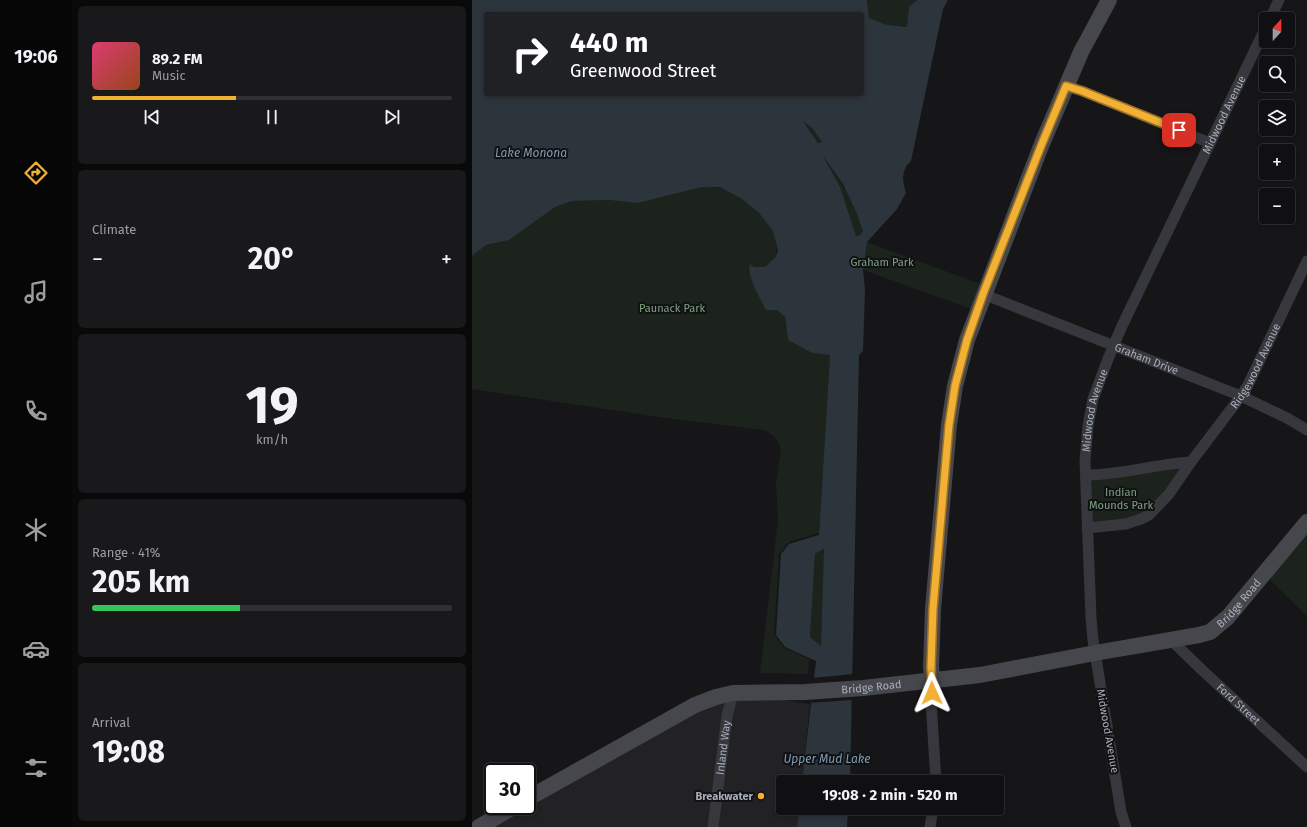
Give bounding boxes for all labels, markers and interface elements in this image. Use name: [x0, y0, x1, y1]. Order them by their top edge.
north arrow: [1259, 12, 1295, 48]
map controls: [1259, 12, 1295, 224]
text: 440 m: [570, 26, 648, 59]
icon: right: [504, 28, 556, 80]
text: 19:06: [14, 46, 58, 68]
text: 89.2 FM: [152, 50, 203, 68]
button: search: [1259, 56, 1295, 92]
text: Greenwood Street: [570, 60, 716, 82]
text: Music: [152, 68, 186, 83]
street label: Midwood Avenue: [1200, 74, 1249, 156]
button: layers: [1259, 100, 1295, 136]
icon: previous: [141, 106, 163, 128]
icon: pause: [261, 106, 283, 128]
icon: next: [381, 106, 403, 128]
pin: [1162, 113, 1196, 147]
icon: arrive: [1168, 119, 1190, 141]
button: +: [1259, 144, 1295, 180]
water label: Lake Monona: [495, 146, 567, 160]
icon: directions: [22, 159, 50, 187]
button: −: [1259, 188, 1295, 224]
text: Climate: [92, 222, 136, 237]
text: 20°: [248, 241, 296, 277]
text: −: [92, 246, 103, 273]
text: +: [441, 246, 452, 273]
park label: Graham Park: [850, 256, 914, 269]
icon: music: [22, 278, 50, 306]
park label: Paunack Park: [639, 302, 705, 315]
street label: Ridgewood Avenue: [1228, 321, 1283, 411]
street label: Graham Drive: [1113, 341, 1180, 378]
street label: Midwood Avenue: [1080, 367, 1111, 452]
text: 19: [245, 374, 299, 437]
icon: phone: [22, 397, 50, 425]
text: km/h: [256, 432, 288, 447]
park label: Indian Mounds Park: [1089, 486, 1153, 512]
icon: climate: [22, 516, 50, 544]
text: Range · 41%: [92, 545, 161, 560]
text: 205 km: [92, 564, 190, 600]
street label: Bridge Road: [1214, 577, 1264, 631]
icon: car: [22, 635, 50, 663]
position arrow: [911, 672, 953, 714]
street label: Bridge Road: [841, 678, 902, 696]
street label: Ford Street: [1214, 681, 1263, 728]
street label: Midwood Avenue: [1094, 688, 1121, 774]
text: Arrival: [92, 715, 130, 730]
street label: Inland Way: [714, 719, 733, 776]
text: 19:08: [92, 734, 165, 770]
water label: Upper Mud Lake: [783, 752, 871, 766]
icon: filters: [22, 754, 50, 782]
speed limit sign: 30: [484, 763, 536, 815]
text: 19:08 · 2 min · 520 m: [822, 786, 958, 804]
place label: Breakwater: [695, 790, 754, 803]
marker: Breakwater: [756, 791, 766, 801]

